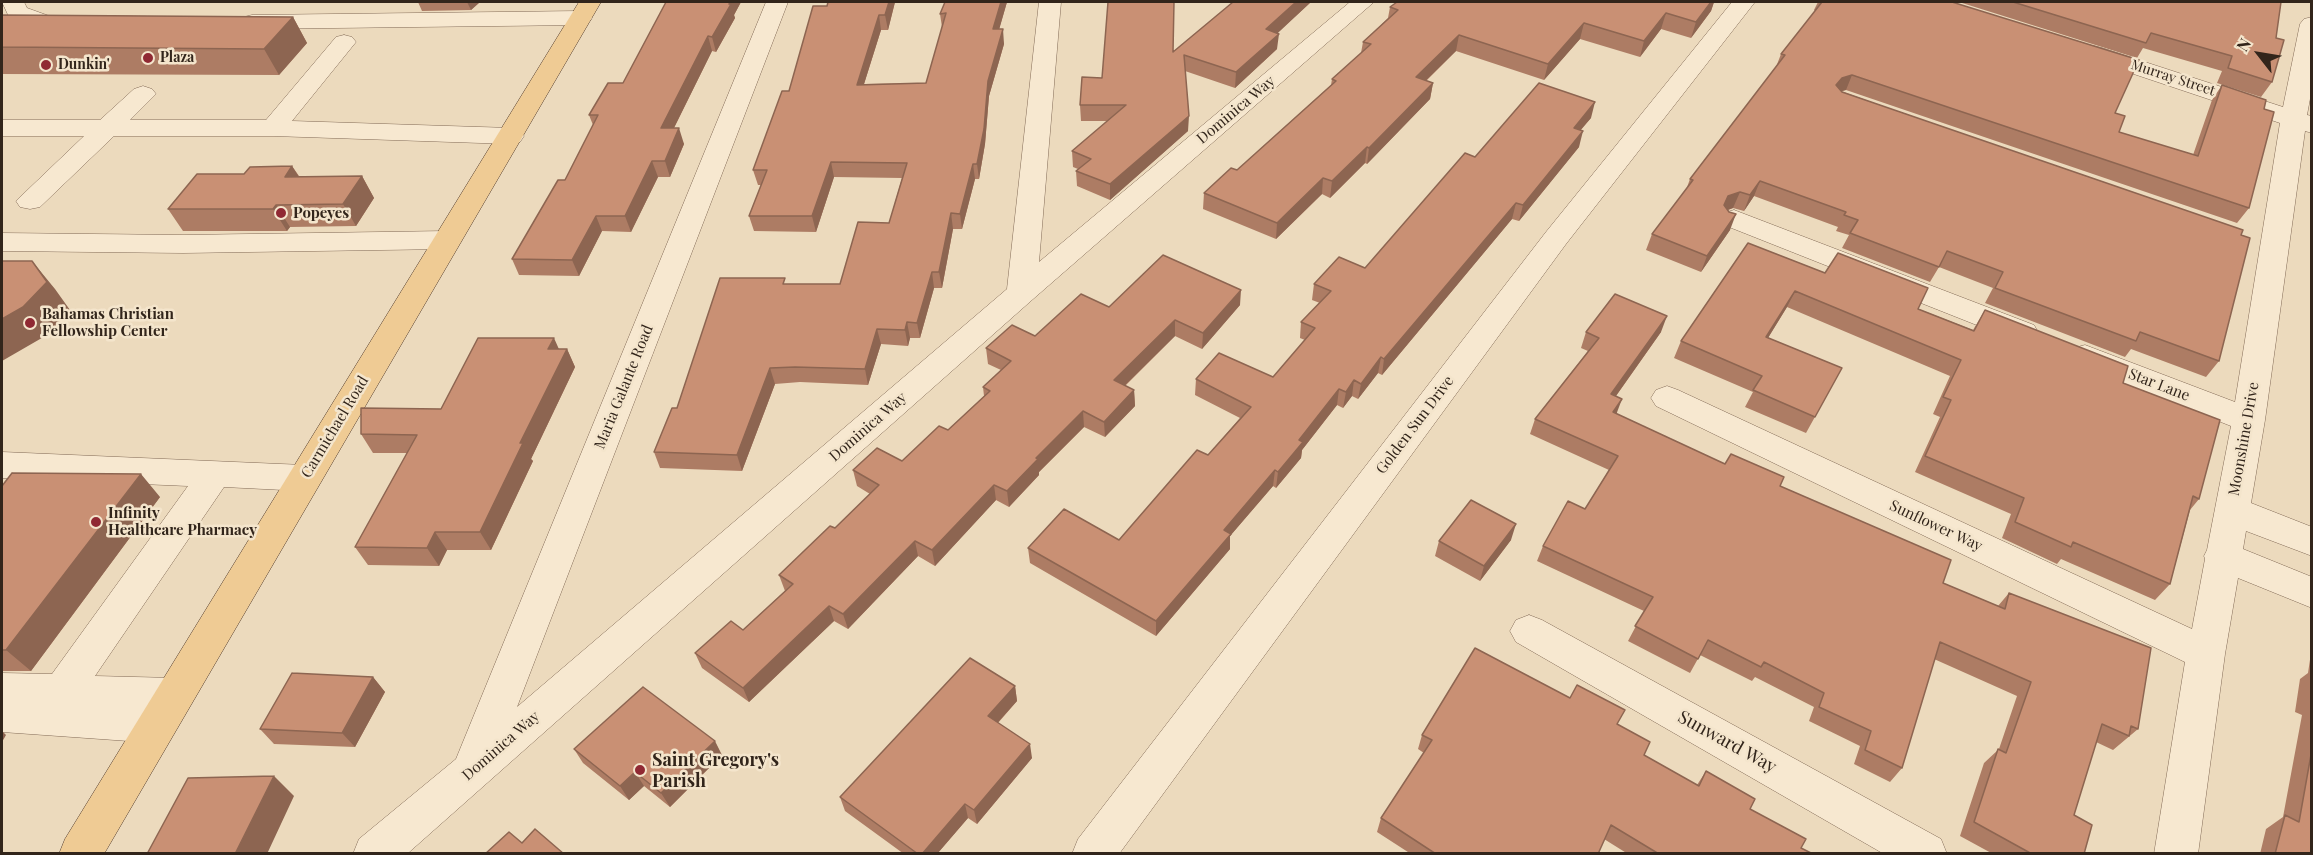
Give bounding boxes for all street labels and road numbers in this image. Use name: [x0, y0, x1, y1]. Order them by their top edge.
street label: Murray Street: [2129, 56, 2217, 100]
street label: Dominica Way: [1193, 72, 1279, 148]
street label: Maria Galante Road: [591, 322, 657, 452]
street label: Star Lane: [2126, 365, 2192, 405]
street label: Golden Sun Drive: [1372, 372, 1458, 478]
street label: Carmichael Road: [298, 373, 372, 481]
street label: Moonshine Drive: [2225, 381, 2263, 497]
street label: Dominica Way: [826, 389, 910, 465]
street label: Sunflower Way: [1887, 497, 1985, 555]
street label: Sunward Way: [1674, 706, 1780, 778]
street label: Dominica Way: [459, 708, 543, 784]

